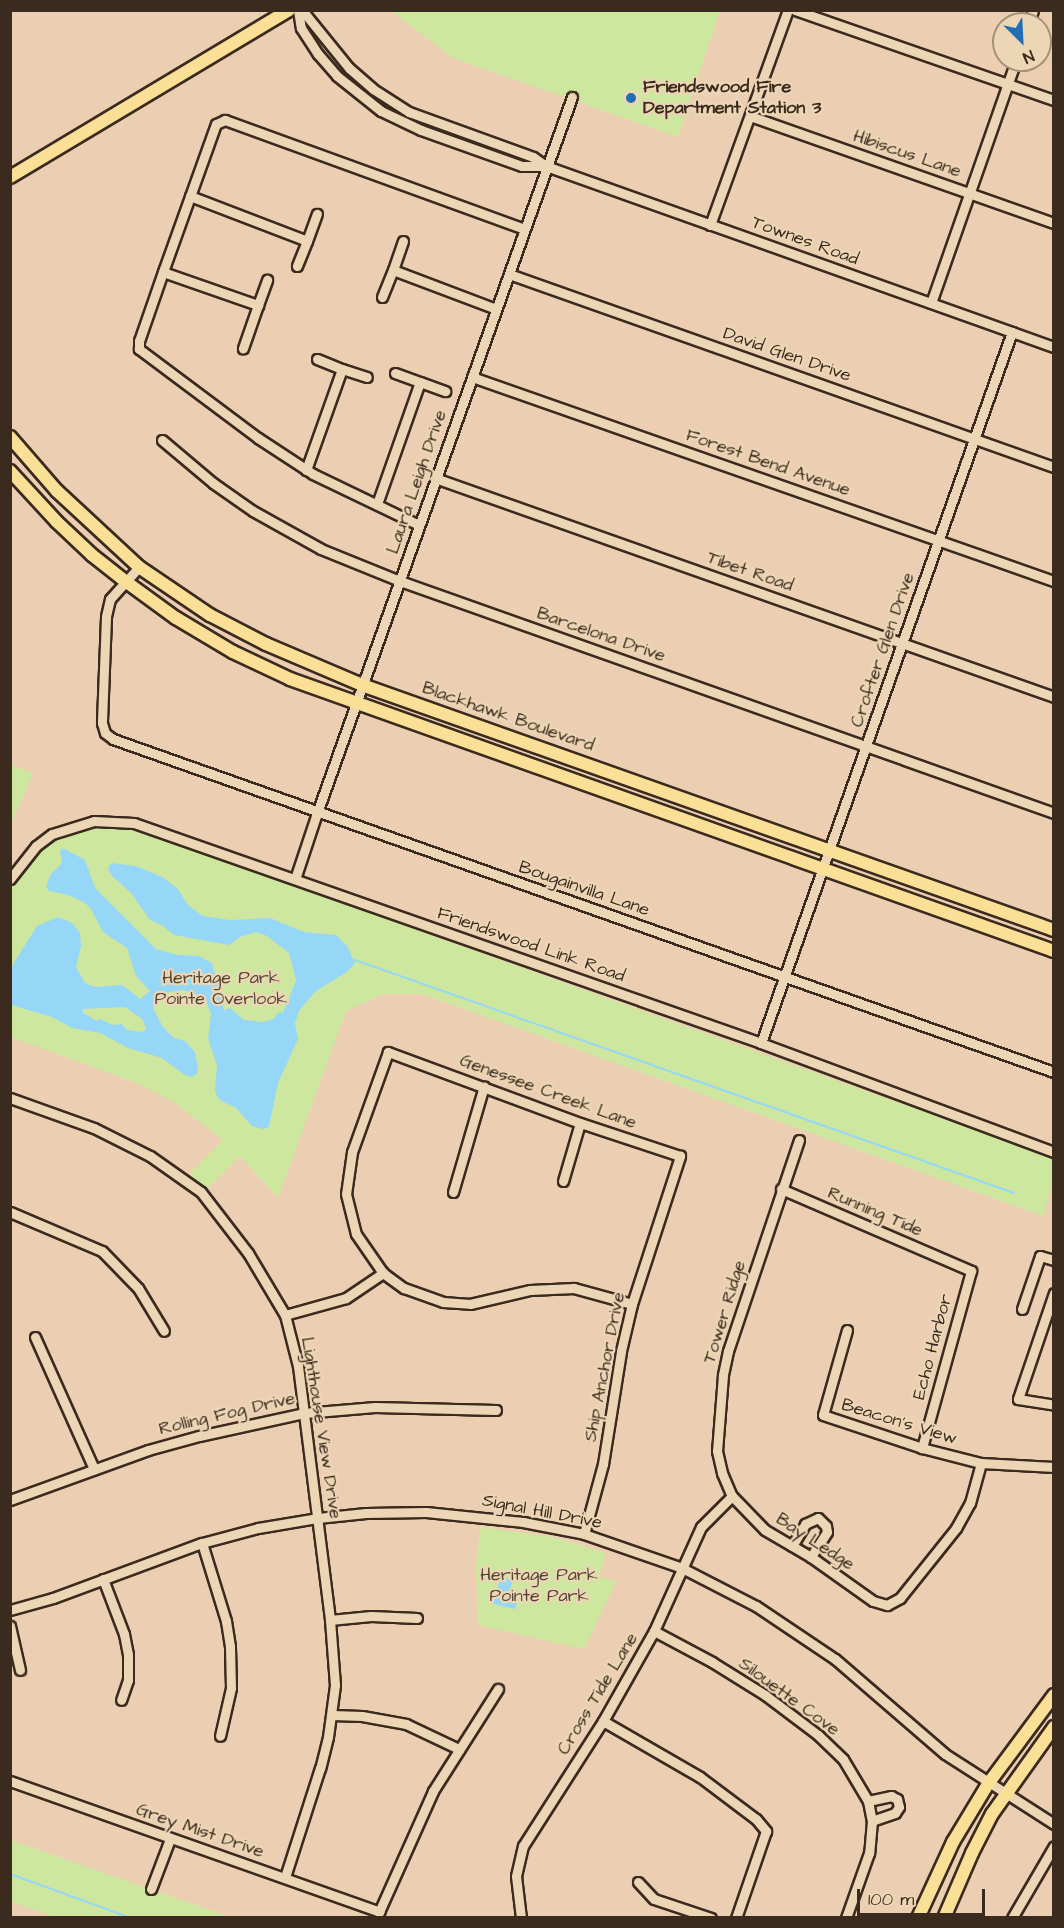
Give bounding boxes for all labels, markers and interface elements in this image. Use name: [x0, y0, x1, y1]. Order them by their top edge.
north arrow: [992, 12, 1052, 72]
text: N: [1019, 45, 1038, 69]
place label: Friendswood Fire Department Station 3: [643, 77, 822, 119]
marker: Friendswood Fire Department Station 3: [624, 91, 638, 105]
street label: Hibiscus Lane: [850, 125, 964, 183]
street label: Townes Road: [749, 212, 861, 270]
street label: David Glen Drive: [720, 323, 854, 387]
street label: Laura Leigh Drive: [382, 407, 452, 557]
street label: Forest Bend Avenue: [683, 425, 853, 501]
street label: Tibet Road: [704, 547, 796, 597]
street label: Crofter Glen Drive: [846, 570, 920, 730]
street label: Barcelona Drive: [534, 603, 668, 667]
street label: Blackhawk Boulevard: [419, 677, 597, 757]
street label: Bougainvilla Lane: [516, 857, 652, 921]
street label: Friendswood Link Road: [434, 903, 628, 987]
park label: Heritage Park Pointe Overlook: [155, 968, 287, 1010]
street label: Genessee Creek Lane: [457, 1050, 639, 1134]
street label: Running Tide: [824, 1182, 926, 1242]
street label: Tower Ridge: [699, 1258, 751, 1366]
street label: Ship Anchor Drive: [580, 1290, 630, 1444]
street label: Echo Harbor: [909, 1292, 957, 1402]
street label: Lighthouse View Drive: [296, 1336, 346, 1520]
street label: Rolling Fog Drive: [157, 1388, 297, 1440]
street label: Beacon's View: [839, 1394, 959, 1450]
street label: Signal Hill Drive: [480, 1490, 604, 1534]
street label: Bay Ledge: [772, 1509, 858, 1575]
park label: Heritage Park Pointe Park: [480, 1565, 598, 1608]
street label: Cross Tide Lane: [553, 1629, 643, 1759]
street label: Silouette Cove: [734, 1653, 844, 1741]
street label: Grey Mist Drive: [133, 1799, 267, 1863]
scale bar: [860, 1877, 988, 1915]
text: 100 m: [868, 1887, 914, 1912]

